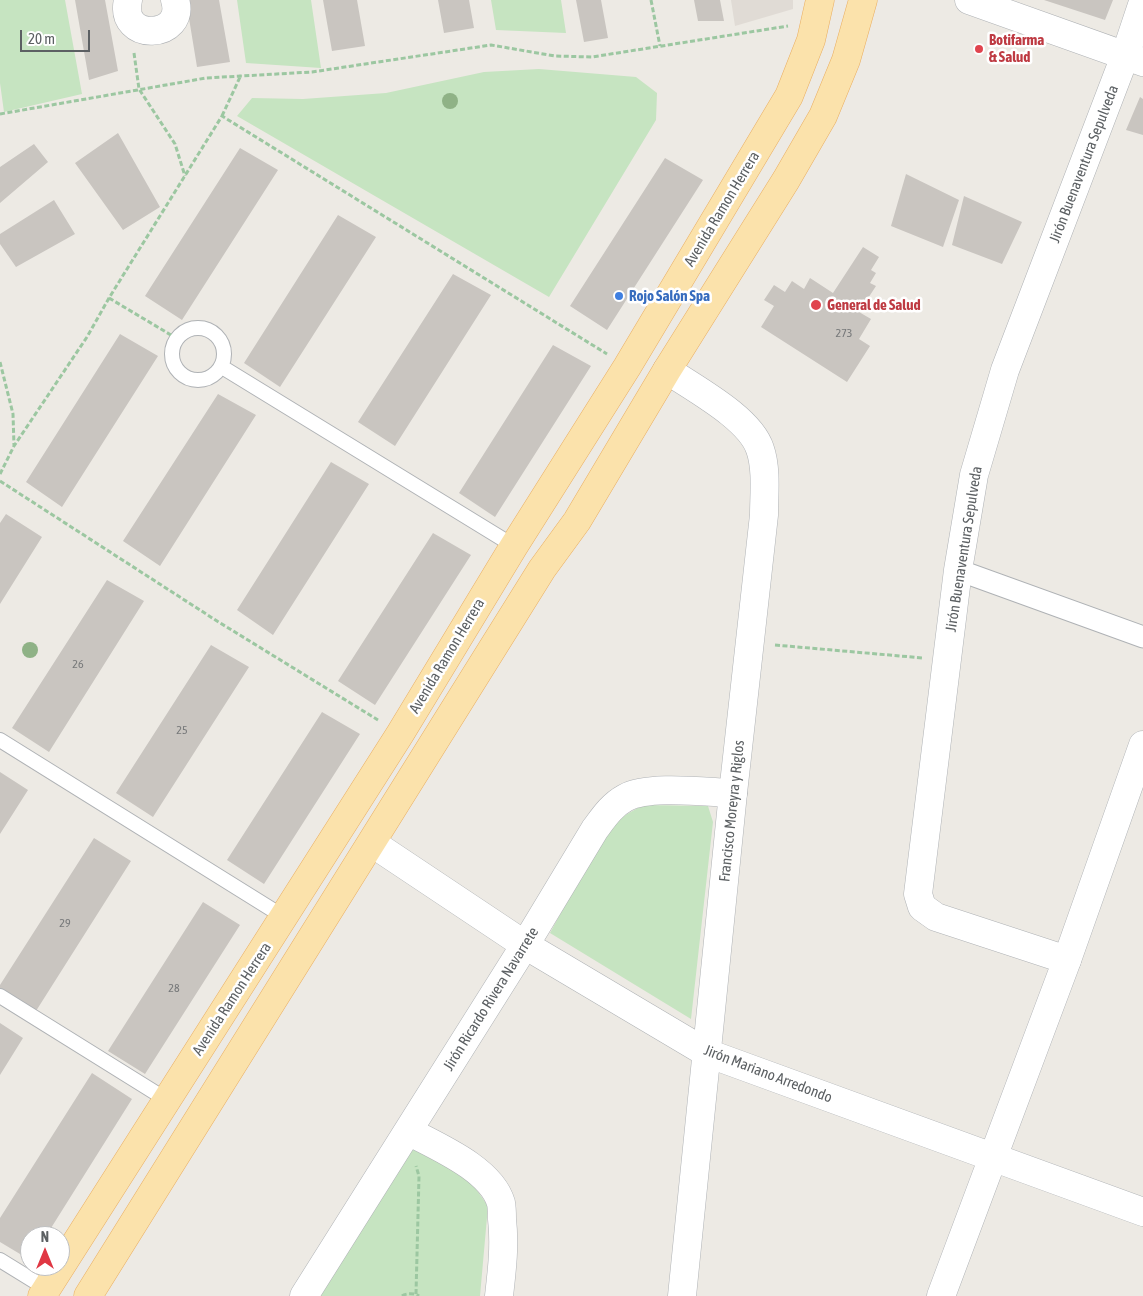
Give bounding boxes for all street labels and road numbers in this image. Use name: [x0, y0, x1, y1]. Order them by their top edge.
street label: Jirón Buenaventura Sepulveda: [1046, 83, 1122, 245]
street label: Avenida Ramon Herrera: [681, 148, 763, 270]
street label: Jirón Buenaventura Sepulveda: [942, 465, 986, 633]
street label: Avenida Ramon Herrera: [406, 595, 488, 717]
street label: Francisco Moreyra y Riglos: [716, 739, 748, 883]
street label: Jirón Ricardo Rivera Navarrete: [439, 924, 543, 1074]
street label: Avenida Ramon Herrera: [189, 939, 275, 1059]
street label: Jirón Mariano Arredondo: [701, 1041, 835, 1107]

